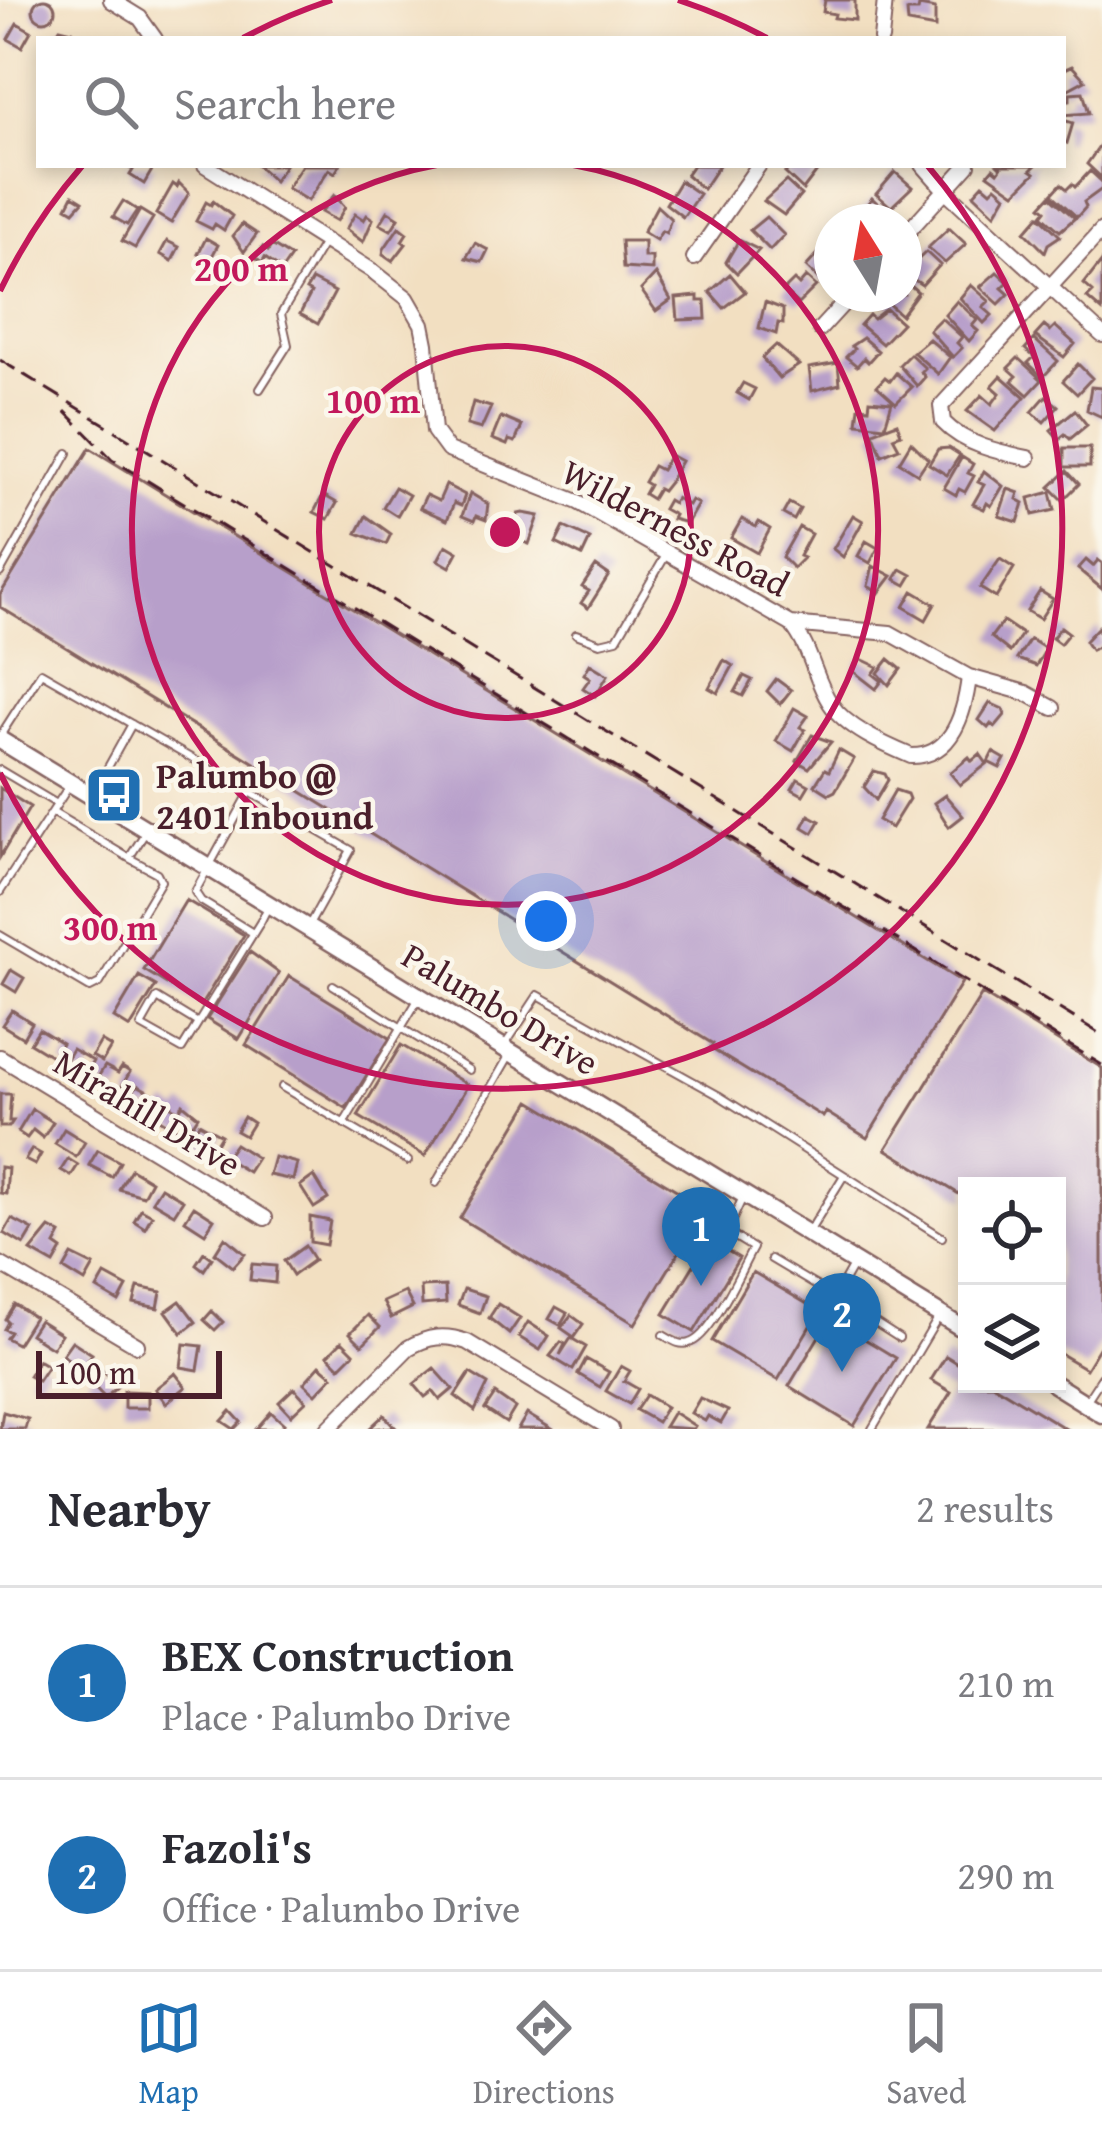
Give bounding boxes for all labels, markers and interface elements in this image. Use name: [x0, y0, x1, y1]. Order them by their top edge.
search box: [36, 36, 1066, 168]
icon: search: [78, 69, 144, 135]
text: Search here: [174, 70, 396, 135]
north arrow: [814, 204, 922, 312]
text: 200 m: [194, 241, 289, 294]
text: 100 m: [326, 373, 421, 426]
street label: Wilderness Road: [553, 445, 799, 609]
centre of rings: [484, 511, 526, 553]
place label: Palumbo @ 2401 Inbound: [156, 748, 374, 842]
bus stop icon: Palumbo @ 2401 Inbound: [83, 764, 145, 826]
your location: [516, 891, 576, 951]
text: 300 m: [63, 900, 158, 953]
street label: Palumbo Drive: [393, 928, 609, 1088]
street label: Mirahill Drive: [44, 1035, 252, 1189]
map controls: [958, 1177, 1066, 1393]
button: locate: [958, 1177, 1066, 1285]
pin: 1: [662, 1187, 740, 1286]
pin: 2: [803, 1273, 881, 1372]
button: layers: [958, 1285, 1066, 1393]
scale bar: [36, 1345, 222, 1398]
text: 100 m: [54, 1348, 136, 1396]
text: Nearby: [48, 1470, 211, 1545]
text: 2 results: [916, 1479, 1054, 1536]
text: BEX Construction: [162, 1622, 514, 1687]
text: 1: [77, 1654, 97, 1711]
text: 210 m: [957, 1654, 1054, 1711]
text: Place · Palumbo Drive: [162, 1687, 511, 1744]
text: Fazoli's: [162, 1814, 312, 1879]
text: 2: [77, 1846, 97, 1903]
text: 290 m: [957, 1846, 1054, 1903]
text: Office · Palumbo Drive: [162, 1879, 520, 1936]
tab: Map: [136, 1995, 202, 2115]
tab: Directions: [473, 1995, 615, 2115]
tab: Saved: [886, 1995, 966, 2115]

